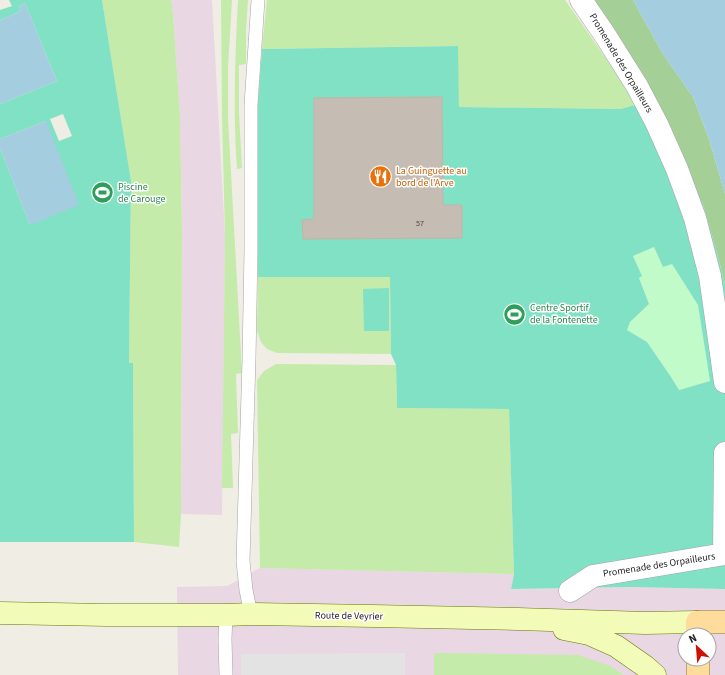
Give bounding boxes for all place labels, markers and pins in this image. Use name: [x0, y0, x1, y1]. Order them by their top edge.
restaurant icon: La Guinguette au bord de l'Arve: [368, 164, 394, 190]
place label: La Guinguette au bord de l'Arve: [396, 164, 467, 190]
sports icon: Piscine de Carouge: [89, 180, 115, 206]
place label: Piscine de Carouge: [118, 180, 165, 206]
sports icon: Centre Sportif de la Fontenette: [502, 301, 528, 327]
place label: Centre Sportif de la Fontenette: [530, 301, 598, 327]

